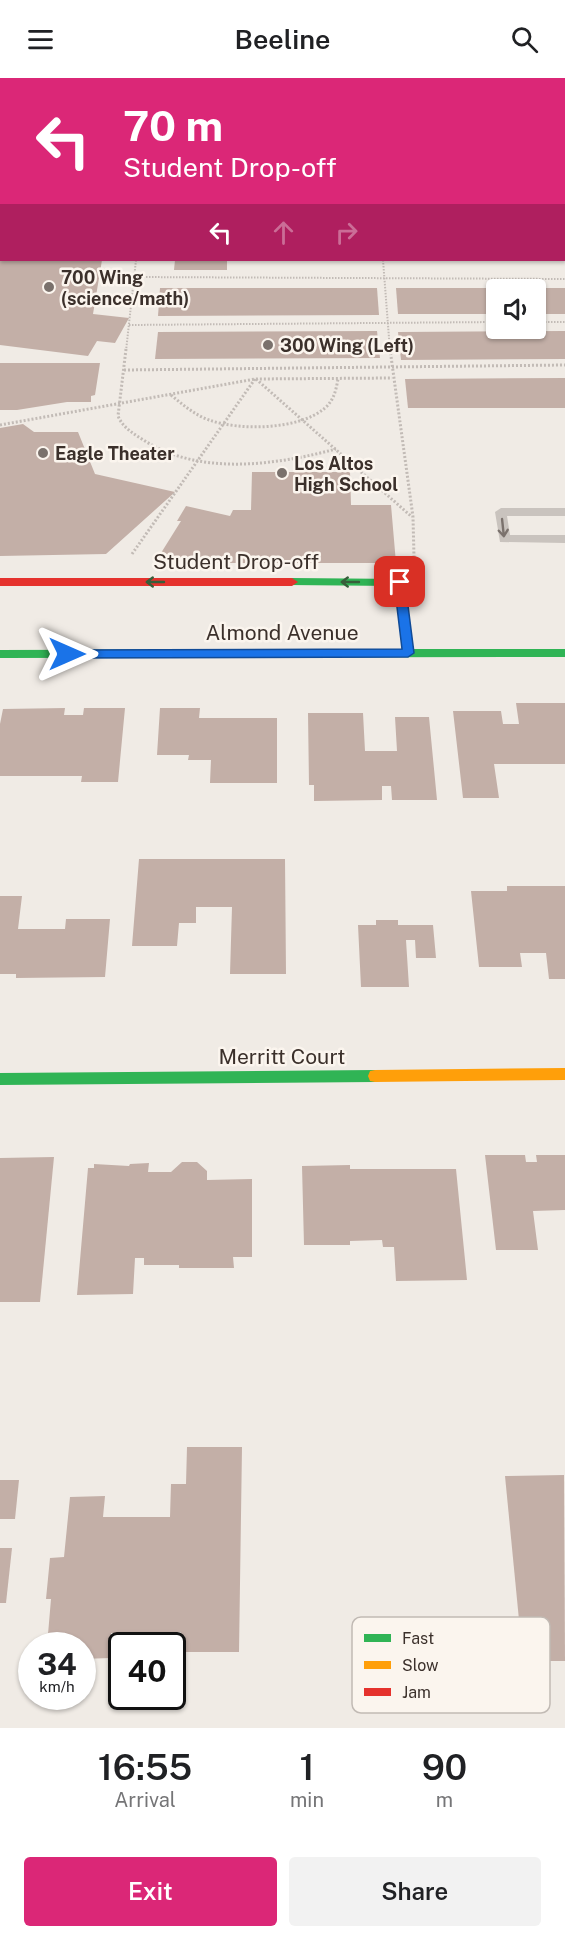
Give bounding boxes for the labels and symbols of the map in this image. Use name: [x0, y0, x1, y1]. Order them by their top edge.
place label: 700 Wing (science/math): [61, 267, 189, 309]
marker: 700 Wing (science/math): [42, 280, 56, 294]
place label: 300 Wing (Left): [280, 335, 414, 356]
marker: 300 Wing (Left): [261, 338, 275, 352]
place label: Eagle Theater: [55, 443, 175, 464]
marker: Eagle Theater: [36, 446, 50, 460]
place label: Los Altos High School: [294, 453, 398, 495]
marker: Los Altos High School: [275, 466, 289, 480]
one-way arrow: [498, 518, 509, 538]
street label: Student Drop-off: [153, 549, 319, 574]
pin: [374, 556, 425, 607]
one-way arrow: [146, 576, 166, 588]
one-way arrow: [341, 576, 361, 588]
street label: Almond Avenue: [205, 620, 359, 645]
position arrow: [35, 622, 99, 686]
street label: Merritt Court: [218, 1044, 346, 1069]
legend: [352, 1617, 550, 1713]
text: Fast: [402, 1629, 434, 1648]
speed limit sign: 40: [108, 1632, 186, 1710]
text: Slow: [402, 1656, 439, 1675]
text: Jam: [402, 1683, 431, 1702]

